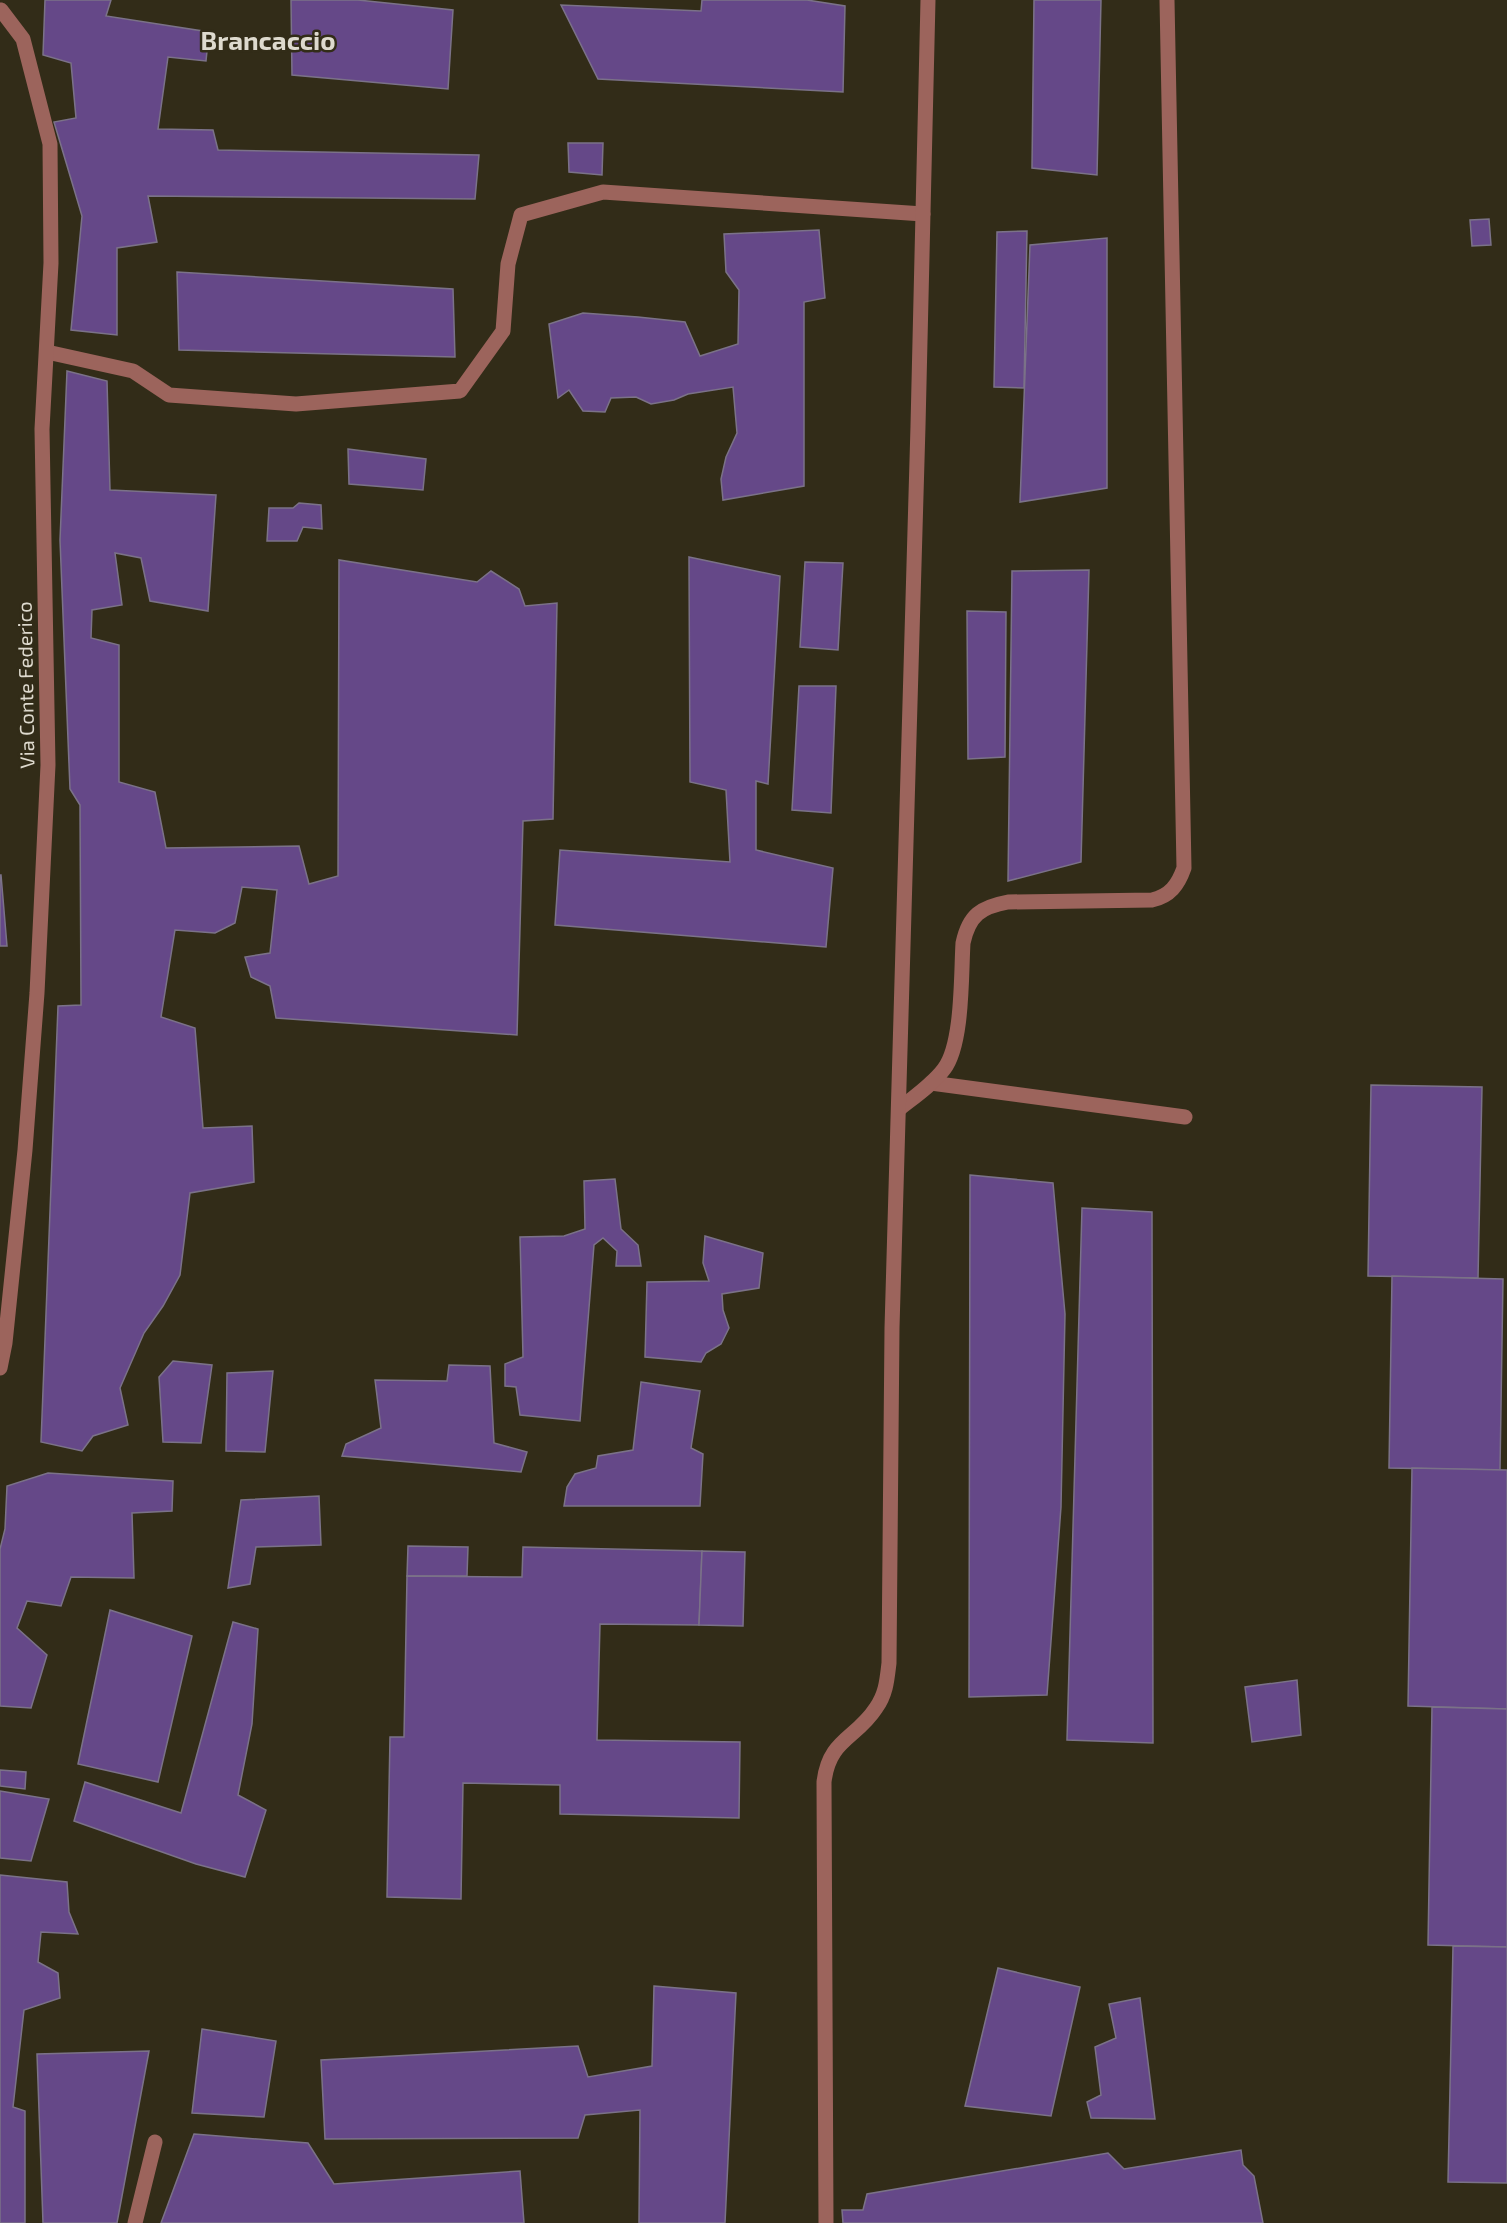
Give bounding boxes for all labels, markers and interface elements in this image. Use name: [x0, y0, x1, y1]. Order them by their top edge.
district label: Brancaccio: [201, 24, 335, 55]
street label: Via Conte Federico: [12, 601, 38, 769]

